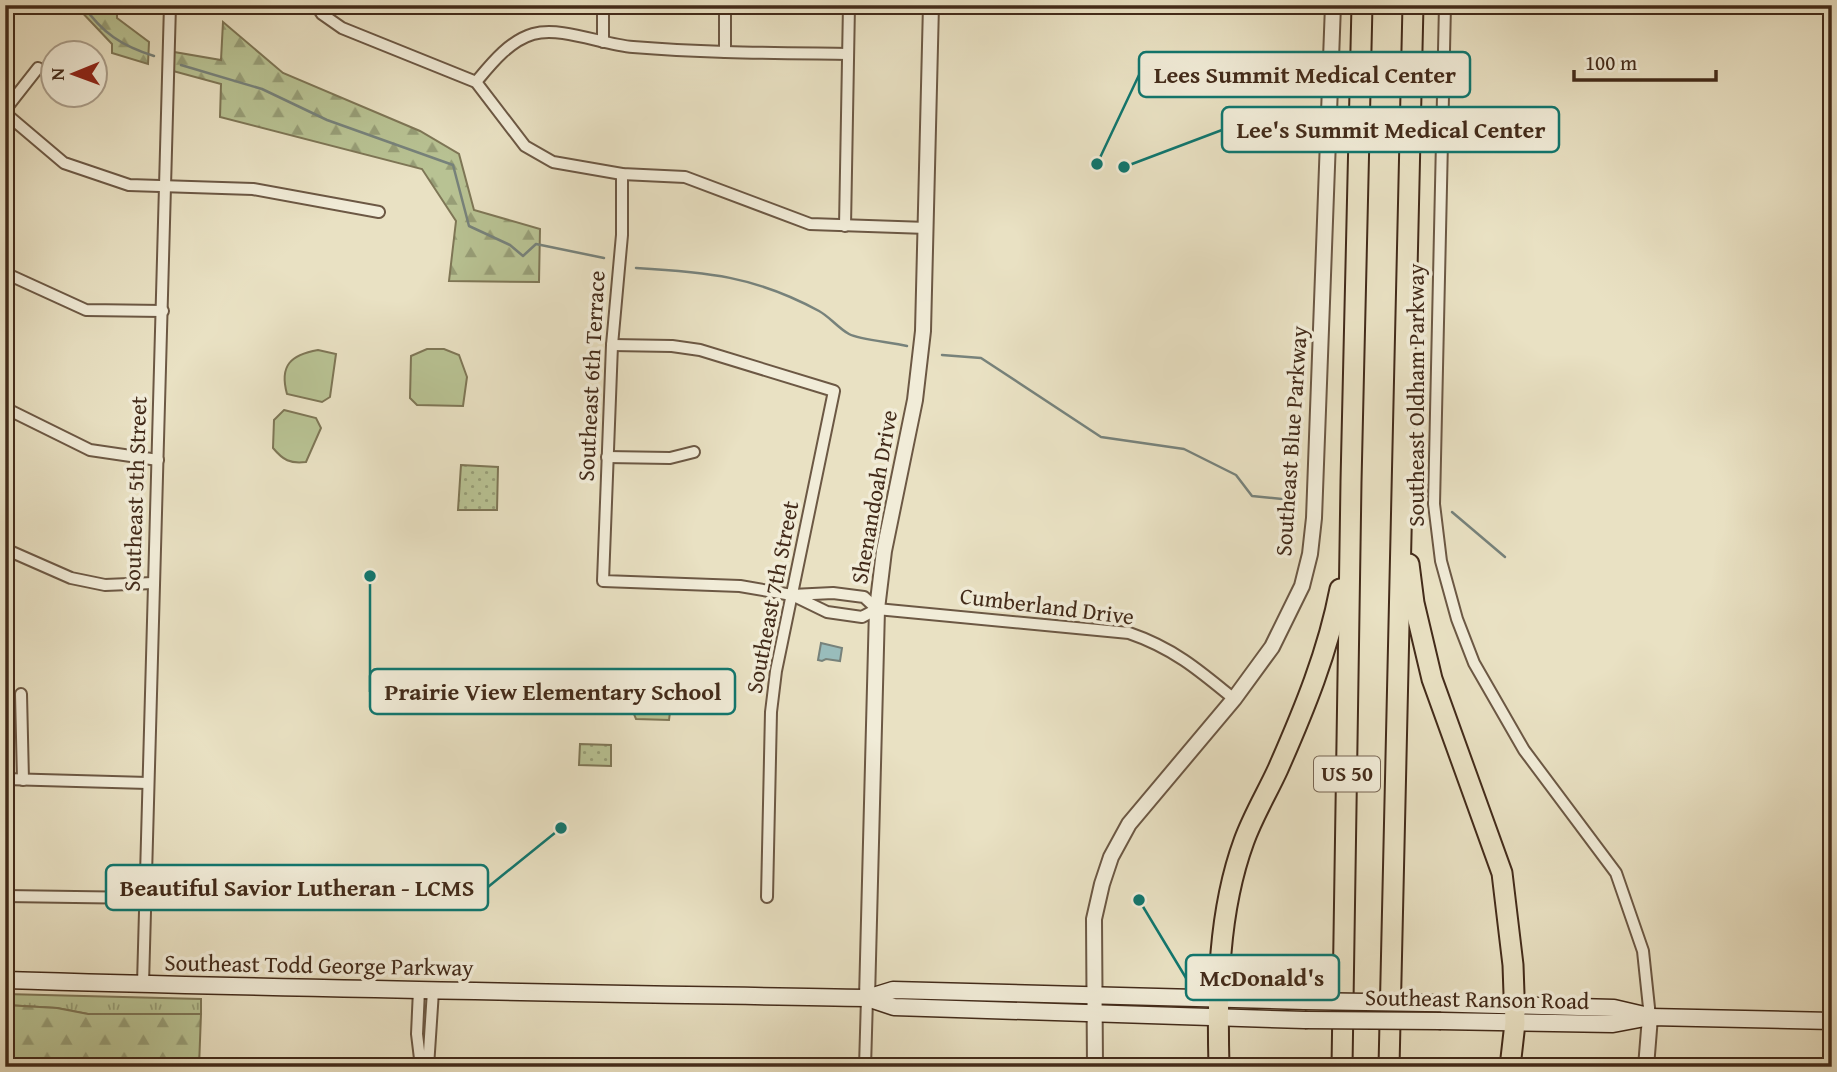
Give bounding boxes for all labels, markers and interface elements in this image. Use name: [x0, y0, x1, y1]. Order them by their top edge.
north arrow: [38, 38, 108, 108]
scale bar: [1574, 38, 1716, 82]
text: 100 m: [1585, 47, 1637, 78]
callout: Lees Summit Medical Center: [1139, 52, 1470, 97]
text: Lees Summit Medical Center: [1154, 57, 1456, 92]
text: N: [43, 67, 71, 81]
callout: Lee's Summit Medical Center: [1222, 107, 1559, 152]
text: Lee's Summit Medical Center: [1237, 112, 1545, 147]
street label: Southeast Oldham Parkway: [1399, 263, 1432, 527]
street label: Southeast 6th Terrace: [569, 270, 612, 482]
street label: Southeast Blue Parkway: [1266, 324, 1315, 557]
street label: Southeast 5th Street: [115, 396, 154, 592]
street label: Shenandoah Drive: [842, 407, 905, 586]
street label: Southeast 7th Street: [737, 498, 806, 696]
street label: Cumberland Drive: [958, 578, 1136, 633]
callout: Prairie View Elementary School: [370, 669, 735, 714]
text: Prairie View Elementary School: [384, 674, 722, 709]
road number: US 50: [1314, 756, 1380, 792]
callout: Beautiful Savior Lutheran - LCMS: [106, 865, 488, 910]
text: Beautiful Savior Lutheran - LCMS: [120, 870, 474, 905]
street label: Southeast Todd George Parkway: [164, 945, 474, 984]
callout: McDonald's: [1186, 955, 1339, 1000]
text: McDonald's: [1200, 960, 1324, 995]
street label: Southeast Ranson Road: [1365, 980, 1590, 1017]

